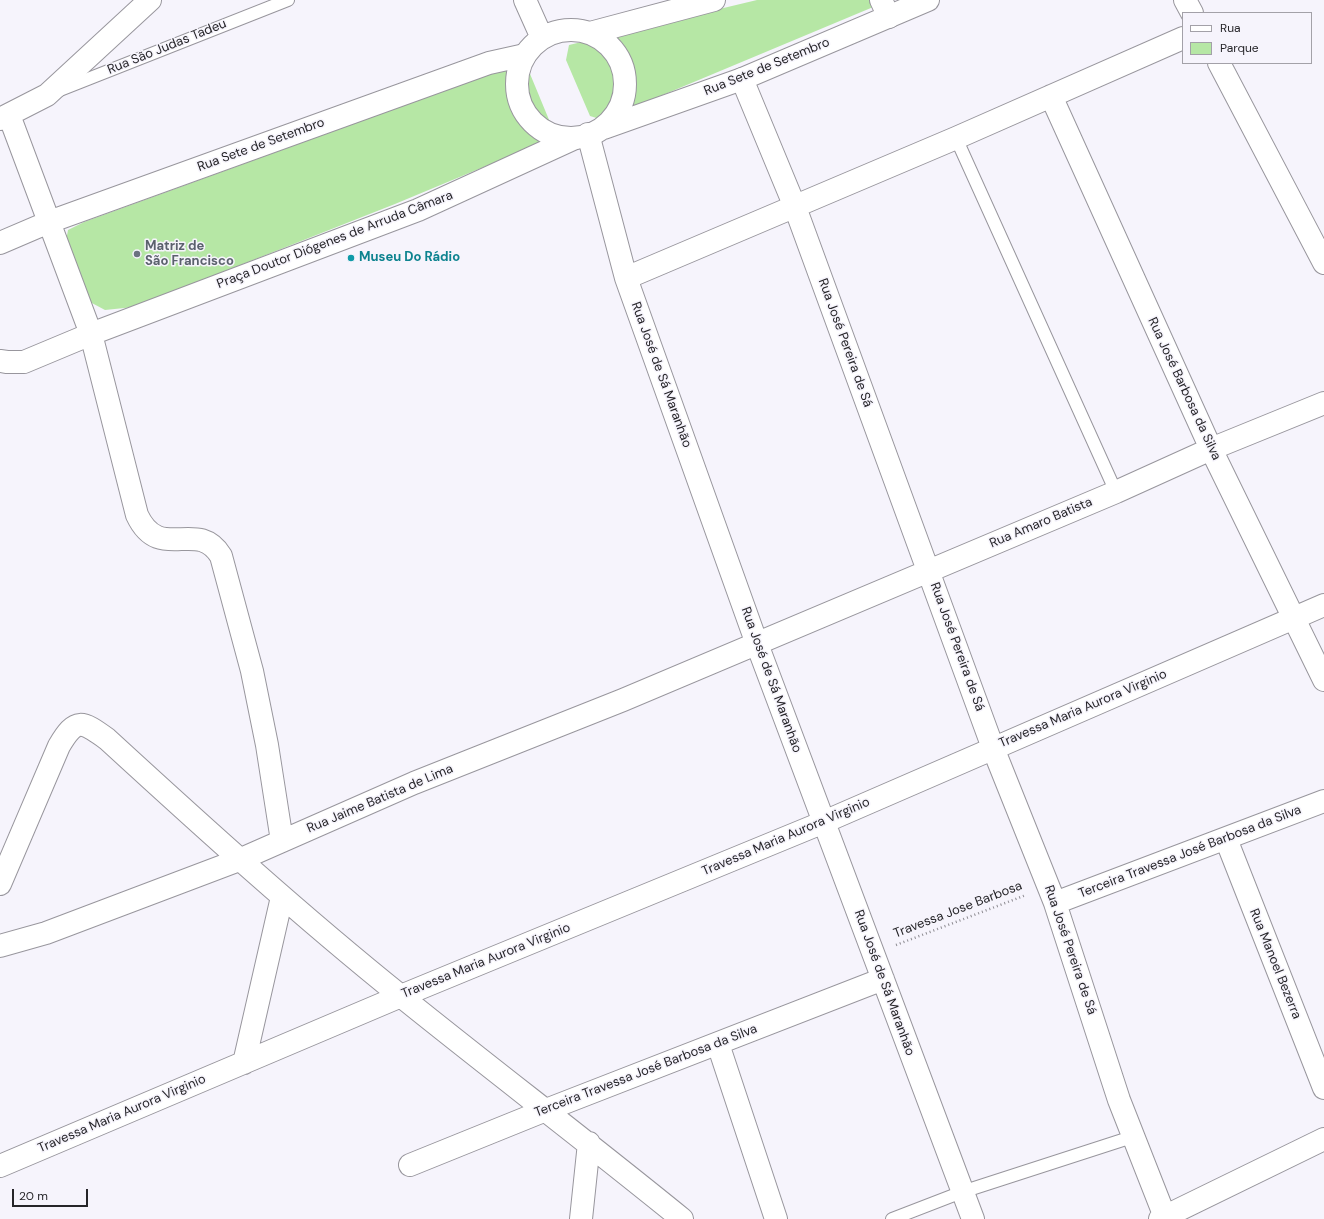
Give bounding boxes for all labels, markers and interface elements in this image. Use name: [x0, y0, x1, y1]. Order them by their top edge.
legend: [1182, 12, 1312, 64]
street label: Rua São Judas Tadeu: [105, 16, 229, 78]
text: Rua: [1220, 20, 1241, 36]
street label: Rua Sete de Setembro: [702, 35, 832, 99]
text: Parque: [1220, 40, 1259, 56]
street label: Rua Sete de Setembro: [195, 115, 327, 175]
street label: Praça Doutor Diógenes de Arruda Câmara: [215, 188, 455, 292]
place label: Matriz de São Francisco: [145, 239, 234, 270]
marker: Matriz de São Francisco: [132, 249, 142, 259]
place label: Museu Do Rádio: [359, 250, 460, 266]
marker: Museu Do Rádio: [346, 253, 356, 263]
street label: Rua José Pereira de Sá: [814, 277, 876, 409]
street label: Rua José de Sá Maranhão: [627, 300, 695, 450]
street label: Rua José Barbosa da Silva: [1144, 315, 1224, 463]
street label: Rua Amaro Batista: [987, 494, 1095, 552]
street label: Rua José Pereira de Sá: [926, 581, 988, 713]
street label: Rua José de Sá Maranhão: [737, 605, 805, 755]
street label: Travessa Maria Aurora Virginio: [997, 666, 1169, 752]
street label: Rua Jaime Batista de Lima: [305, 761, 455, 837]
street label: Travessa Maria Aurora Virginio: [700, 794, 872, 880]
street label: Terceira Travessa José Barbosa da Silva: [1077, 802, 1303, 902]
street label: Travessa Jose Barbosa: [892, 878, 1024, 942]
street label: Rua José Pereira de Sá: [1041, 883, 1099, 1017]
street label: Rua Manoel Bezerra: [1246, 906, 1304, 1022]
street label: Rua José de Sá Maranhão: [850, 908, 918, 1058]
street label: Travessa Maria Aurora Virginio: [399, 920, 573, 1002]
street label: Terceira Travessa José Barbosa da Silva: [533, 1021, 759, 1121]
street label: Travessa Maria Aurora Virginio: [36, 1071, 208, 1157]
scale bar: [14, 1181, 90, 1207]
text: 20 m: [19, 1188, 48, 1204]

